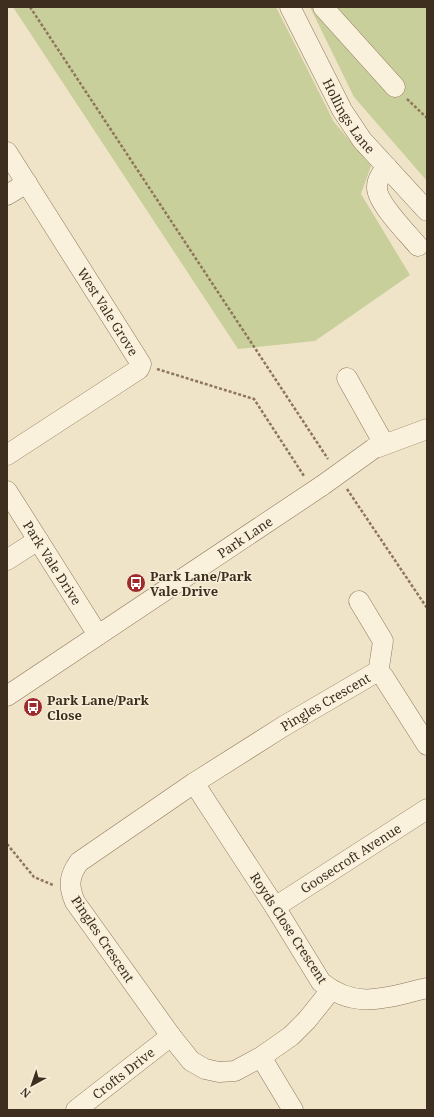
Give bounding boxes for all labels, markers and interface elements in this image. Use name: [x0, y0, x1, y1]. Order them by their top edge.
street label: Hollings Lane: [319, 75, 379, 157]
street label: West Vale Grove: [73, 264, 143, 359]
street label: Park Lane: [214, 512, 276, 562]
street label: Park Vale Drive: [19, 517, 86, 608]
place label: Park Lane/Park Vale Drive: [150, 567, 253, 600]
bus stop icon: Park Lane/Park Vale Drive: [125, 572, 147, 594]
street label: Pingles Crescent: [277, 668, 374, 735]
place label: Park Lane/Park Close: [47, 691, 150, 724]
bus stop icon: Park Lane/Park Close: [22, 696, 44, 718]
street label: Goosecroft Avenue: [297, 819, 405, 897]
street label: Royds Close Crescent: [246, 869, 332, 987]
street label: Pingles Crescent: [67, 892, 139, 986]
street label: Crofts Drive: [88, 1043, 158, 1103]
north arrow: [12, 1065, 52, 1105]
text: N: [17, 1084, 33, 1102]

